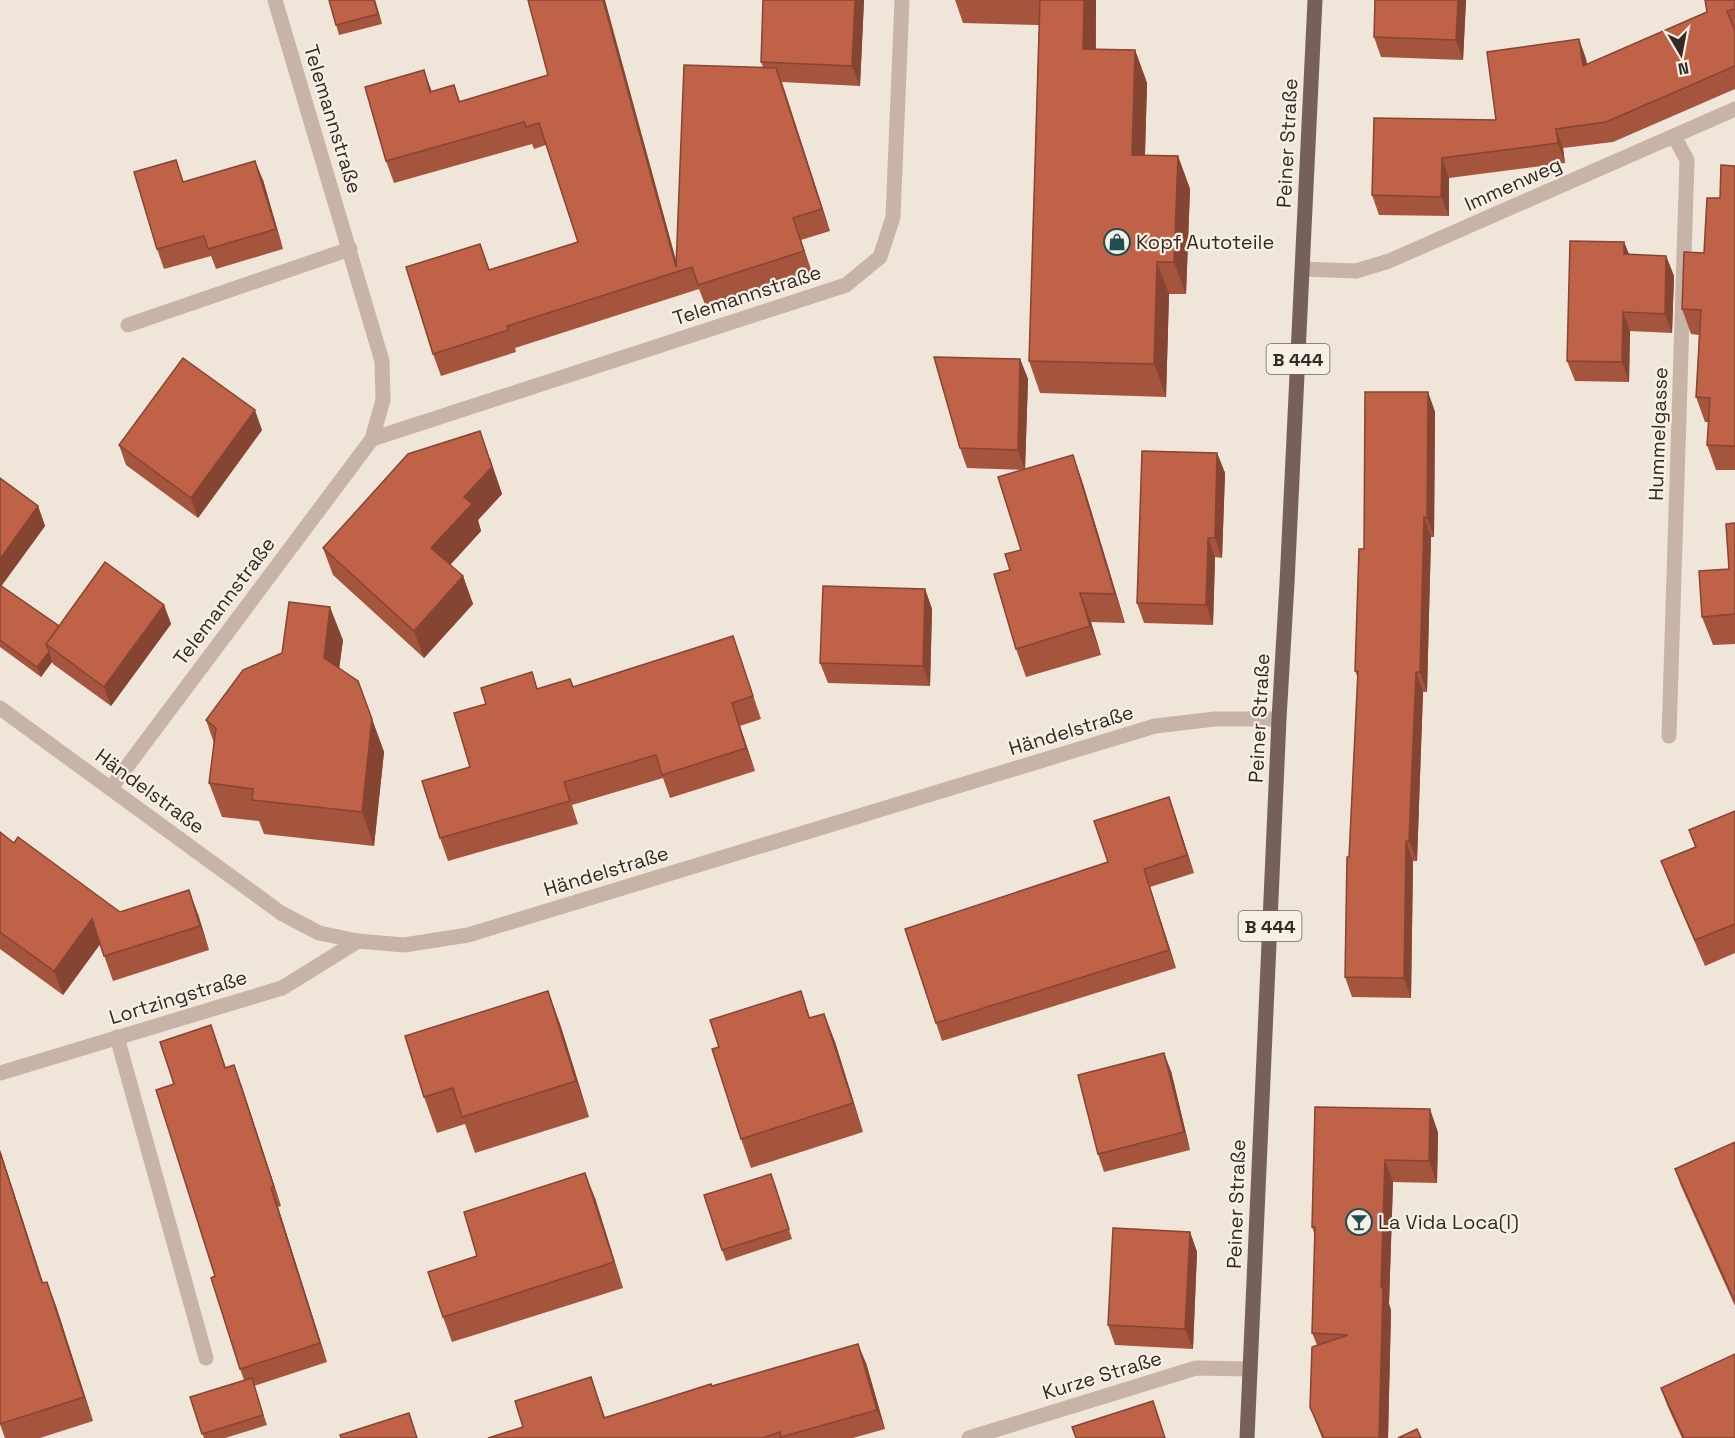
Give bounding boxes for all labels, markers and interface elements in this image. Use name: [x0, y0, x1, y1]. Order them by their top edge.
north arrow: [1651, 24, 1711, 84]
street label: Telemannstraße: [298, 41, 368, 197]
text: N: [1676, 57, 1691, 80]
street label: Peiner Straße: [1271, 78, 1303, 208]
street label: Immenweg: [1460, 151, 1566, 217]
shop icon: Kopf Autoteile: [1102, 227, 1132, 257]
place label: Kopf Autoteile: [1136, 229, 1274, 255]
street label: Telemannstraße: [670, 259, 824, 331]
road number: B 444: [1266, 344, 1330, 374]
street label: Hummelgasse: [1643, 367, 1673, 501]
street label: Telemannstraße: [167, 532, 281, 670]
street label: Peiner Straße: [1243, 653, 1275, 783]
street label: Händelstraße: [1005, 699, 1137, 761]
street label: Händelstraße: [90, 743, 210, 839]
street label: Händelstraße: [540, 840, 672, 902]
road number: B 444: [1238, 911, 1302, 941]
street label: Lortzingstraße: [106, 964, 250, 1030]
street label: Peiner Straße: [1221, 1139, 1251, 1269]
bar icon: La Vida Loca(l): [1344, 1207, 1374, 1237]
place label: La Vida Loca(l): [1378, 1209, 1519, 1235]
street label: Kurze Straße: [1039, 1345, 1165, 1405]

